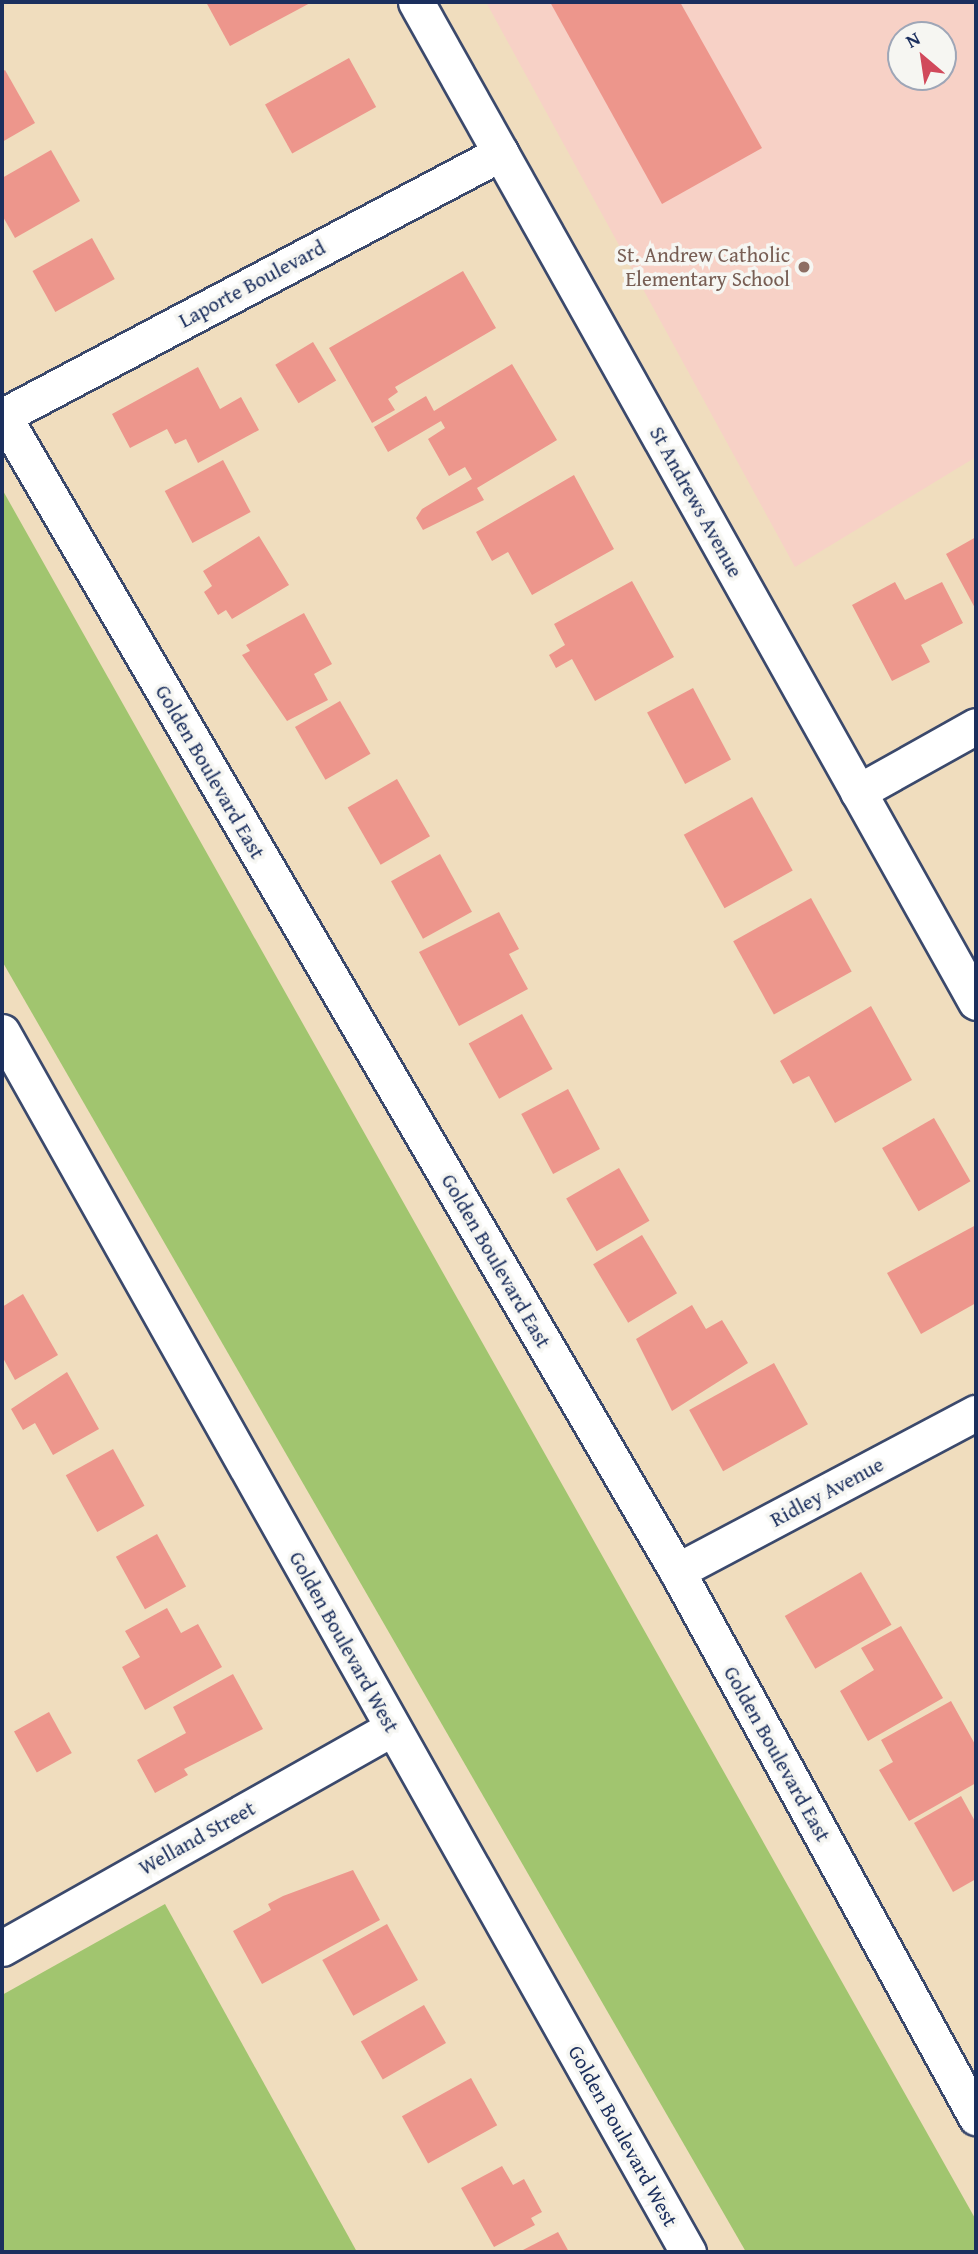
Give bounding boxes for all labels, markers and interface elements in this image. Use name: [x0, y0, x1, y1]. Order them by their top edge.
north arrow: [887, 21, 957, 91]
text: N: [900, 24, 925, 55]
street label: Laporte Boulevard: [175, 235, 329, 333]
place label: St. Andrew Catholic Elementary School: [617, 242, 790, 292]
marker: St. Andrew Catholic Elementary School: [796, 259, 812, 275]
street label: St Andrews Avenue: [644, 422, 748, 582]
street label: Golden Boulevard East: [150, 681, 270, 863]
street label: Golden Boulevard East: [436, 1170, 556, 1352]
street label: Ridley Avenue: [766, 1452, 888, 1532]
street label: Golden Boulevard West: [284, 1547, 404, 1737]
street label: Golden Boulevard East: [718, 1662, 836, 1846]
street label: Welland Street: [134, 1796, 260, 1880]
street label: Golden Boulevard West: [563, 2041, 683, 2231]

